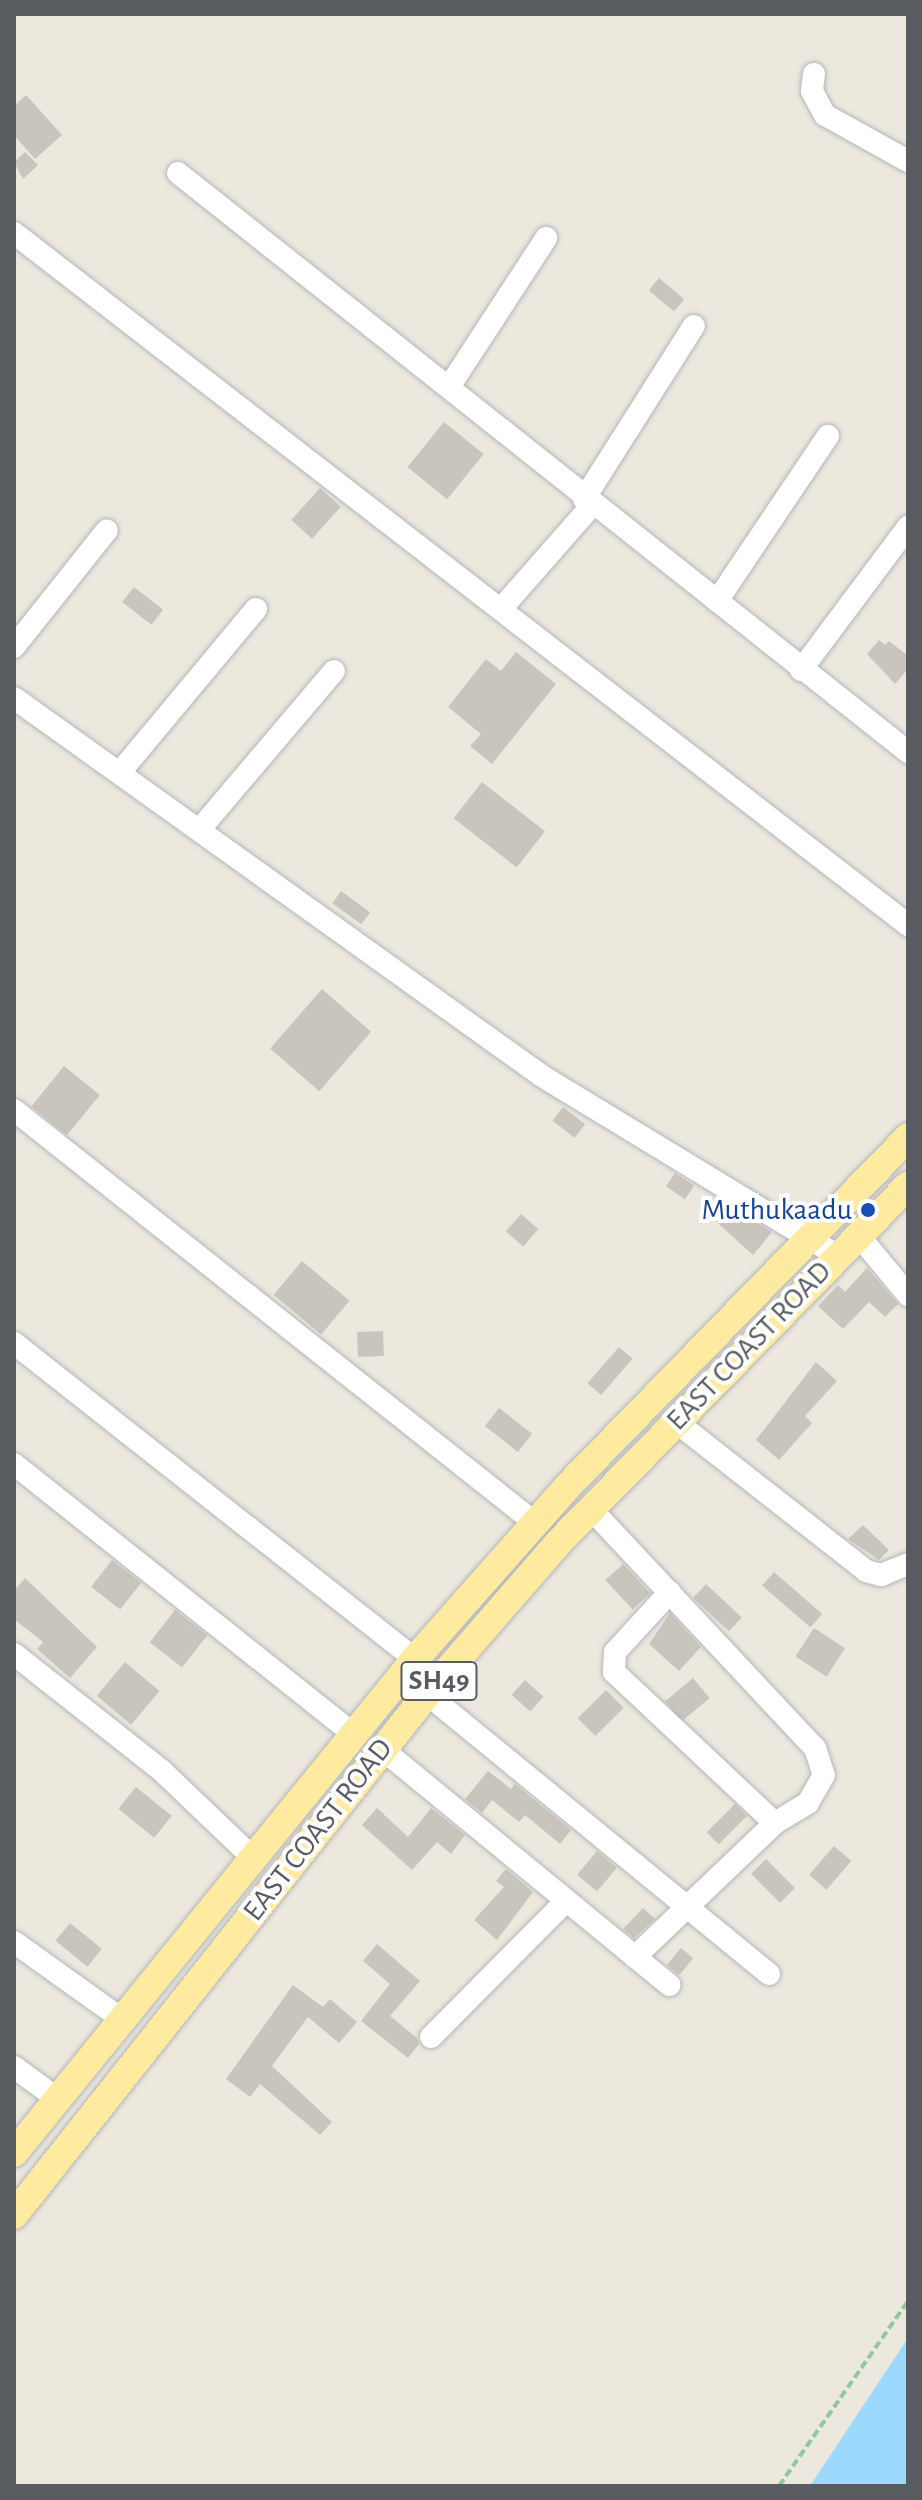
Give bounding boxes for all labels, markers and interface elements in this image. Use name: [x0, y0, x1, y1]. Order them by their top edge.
place label: Muthukaadu: [702, 1192, 852, 1228]
marker: Muthukaadu: [859, 1201, 877, 1219]
street label: EAST COAST ROAD: [659, 1254, 839, 1438]
road number: SH49: [399, 1657, 479, 1705]
street label: EAST COAST ROAD: [236, 1732, 400, 1928]

